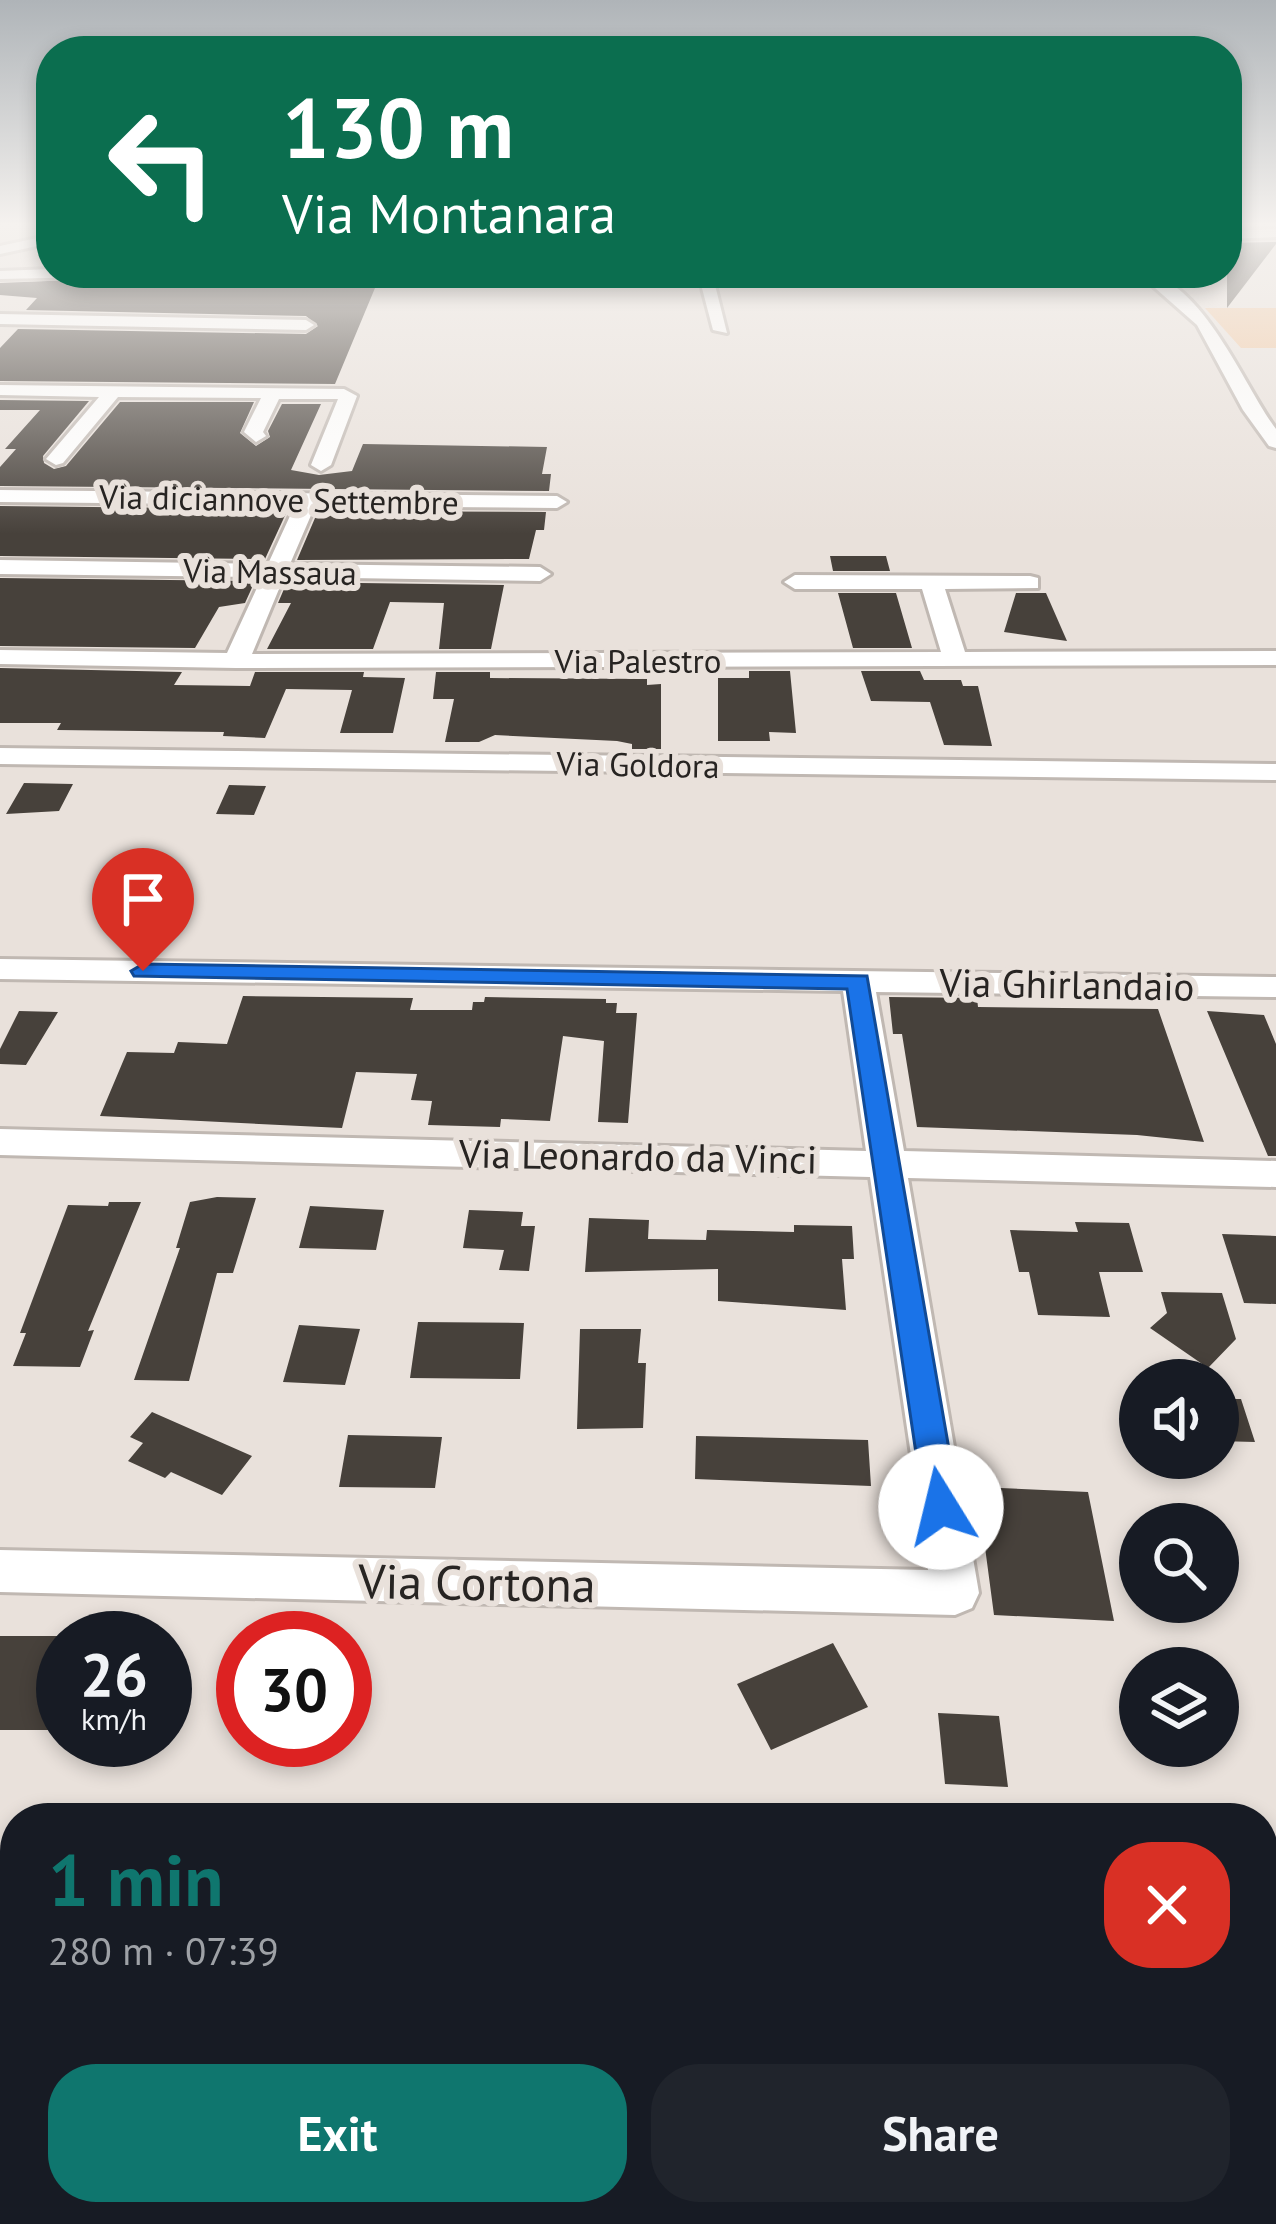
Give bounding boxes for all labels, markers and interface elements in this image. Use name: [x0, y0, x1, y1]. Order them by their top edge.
text: 130 m: [282, 72, 514, 181]
icon: left: [84, 84, 240, 240]
text: Via Montanara: [282, 178, 616, 248]
street label: Via diciannove Settembre: [98, 474, 459, 524]
street label: Via Massaua: [182, 548, 357, 594]
street label: Via Palestro: [554, 639, 721, 682]
street label: Via Goldora: [555, 741, 720, 787]
pin: [92, 848, 194, 971]
icon: arrive: [110, 866, 176, 932]
street label: Via Ghirlandaio: [938, 956, 1195, 1012]
street label: Via Leonardo da Vinci: [457, 1127, 818, 1185]
map controls: [1119, 1359, 1239, 1767]
button: sound: [1119, 1359, 1239, 1479]
position arrow: [878, 1444, 1004, 1570]
button: search: [1119, 1503, 1239, 1623]
street label: Via Cortona: [357, 1549, 596, 1615]
speed limit sign: 30: [216, 1611, 372, 1767]
text: 26: [80, 1635, 148, 1713]
button: layers: [1119, 1647, 1239, 1767]
text: km/h: [81, 1699, 147, 1738]
text: 1 min: [48, 1833, 224, 1926]
button: close: [1104, 1842, 1230, 1968]
text: 280 m · 07:39: [48, 1925, 279, 1976]
button: Exit: [48, 2064, 627, 2202]
button: Share: [651, 2064, 1230, 2202]

